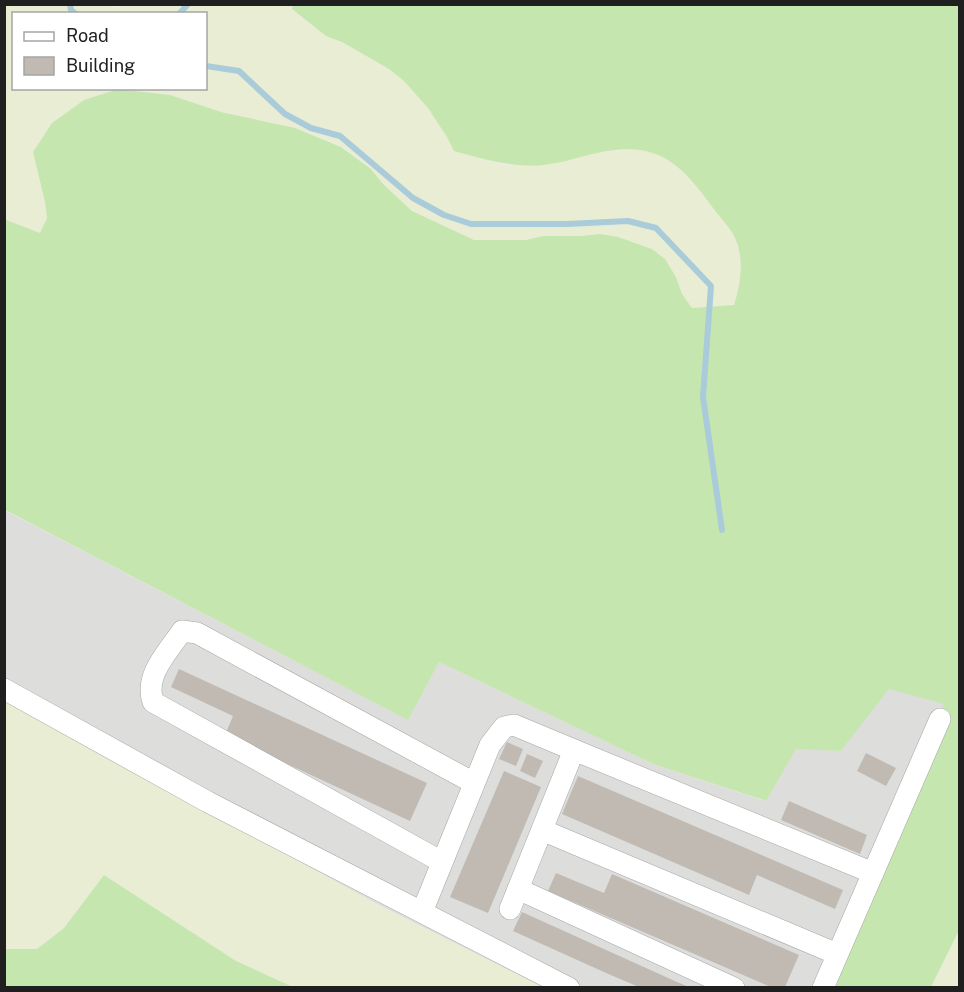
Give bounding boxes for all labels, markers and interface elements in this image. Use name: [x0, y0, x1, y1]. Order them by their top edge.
legend: [12, 12, 207, 90]
text: Road: [66, 25, 109, 46]
text: Building: [66, 55, 135, 76]

